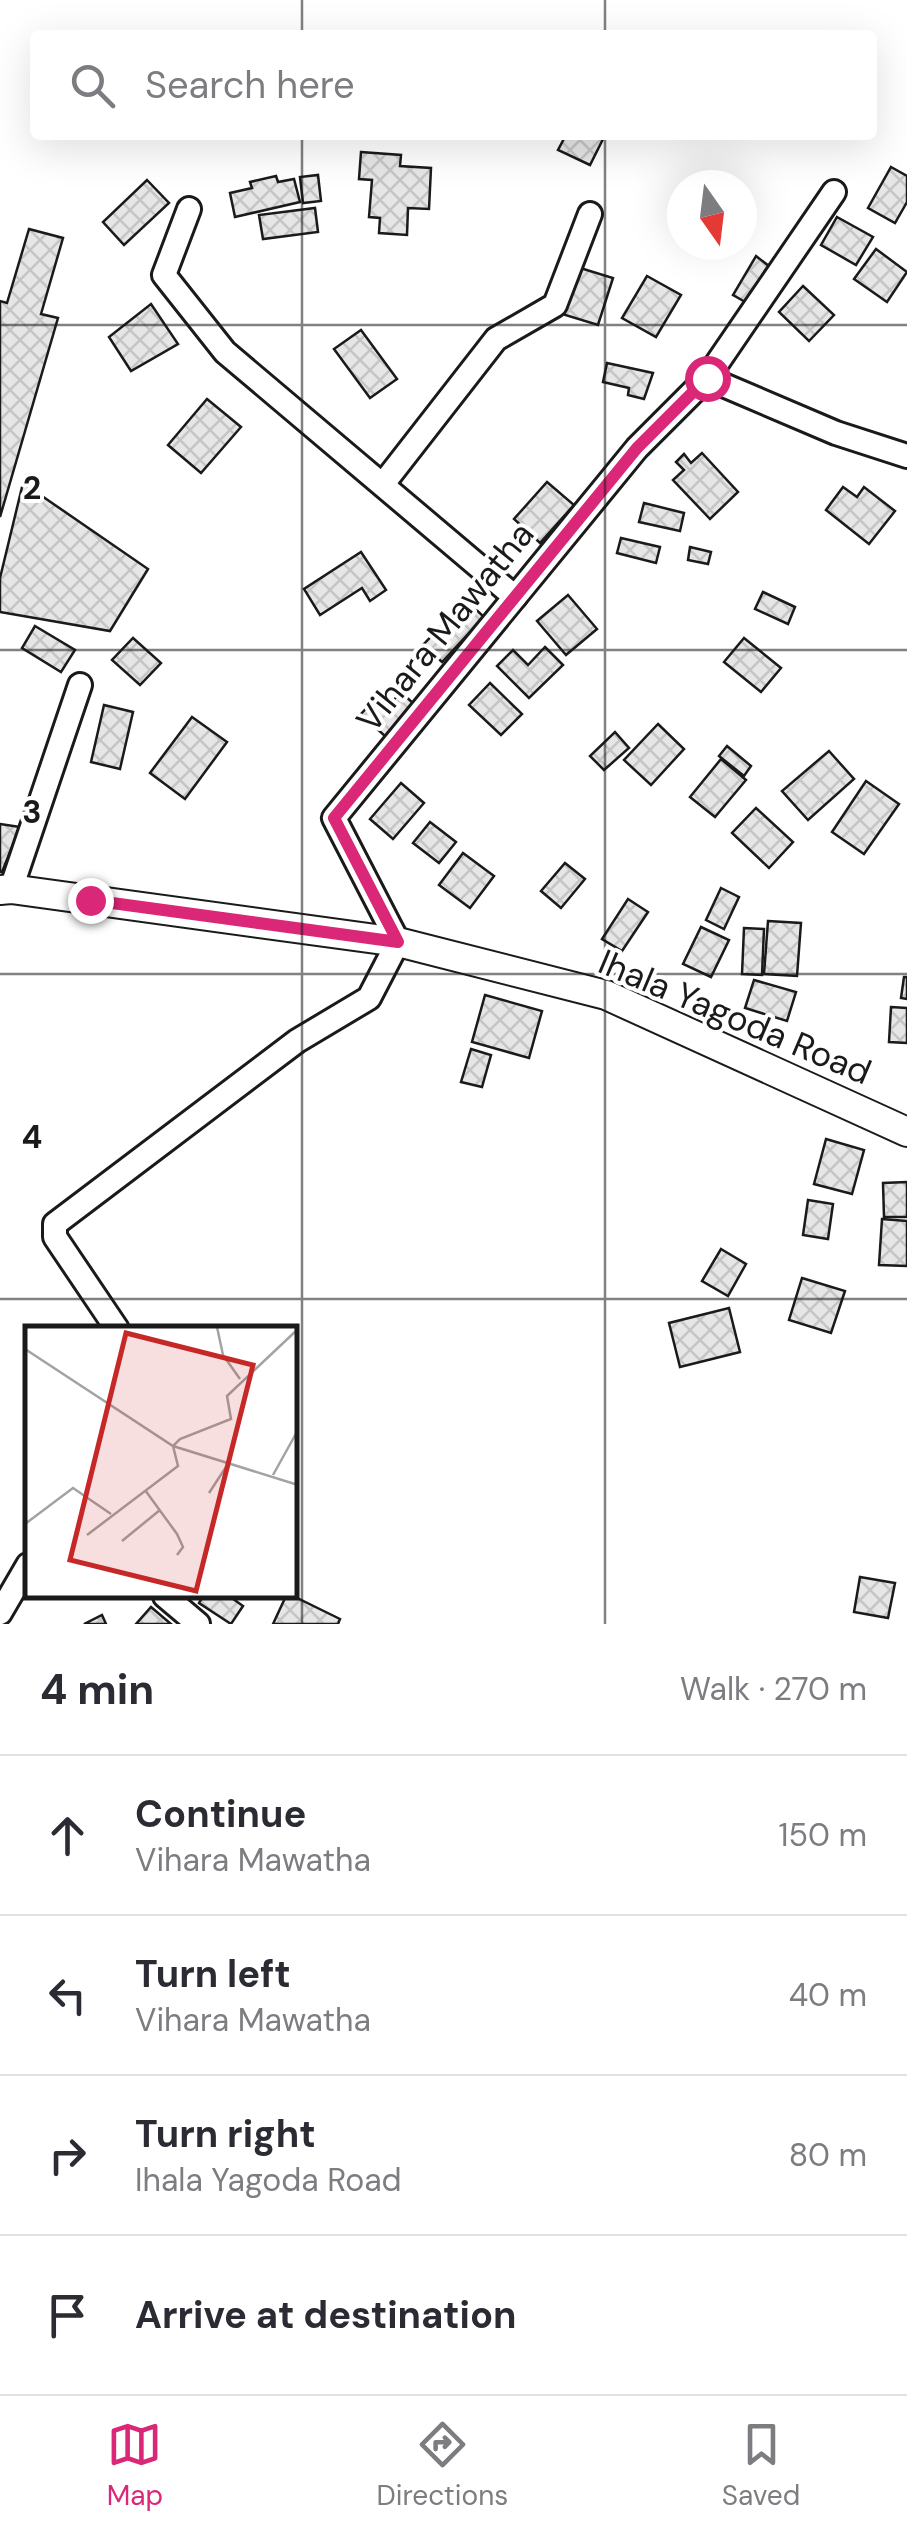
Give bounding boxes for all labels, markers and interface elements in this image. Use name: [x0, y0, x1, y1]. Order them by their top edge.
search box: [30, 30, 877, 140]
icon: search: [65, 58, 120, 113]
text: Search here: [145, 60, 355, 110]
north arrow: [667, 170, 757, 260]
route start: [685, 356, 731, 402]
text: 2: [23, 467, 41, 509]
street label: Vihara Mawatha: [346, 512, 544, 742]
text: 3: [22, 791, 42, 833]
route end: [68, 878, 114, 924]
street label: Ihala Yagoda Road: [592, 939, 878, 1095]
text: 4: [22, 1116, 42, 1158]
inset map: [25, 1326, 298, 1599]
text: 4 min: [40, 1662, 154, 1717]
text: Walk · 270 m: [680, 1668, 867, 1710]
text: Continue: [135, 1789, 306, 1839]
icon: ahead: [40, 1808, 95, 1863]
text: 150 m: [779, 1814, 867, 1856]
text: Vihara Mawatha: [135, 1839, 371, 1881]
text: Turn left: [135, 1949, 291, 1999]
icon: left: [40, 1968, 95, 2023]
text: 40 m: [789, 1974, 867, 2016]
text: Vihara Mawatha: [135, 1999, 371, 2041]
text: Turn right: [135, 2109, 316, 2159]
icon: right: [40, 2128, 95, 2183]
text: 80 m: [789, 2134, 867, 2176]
text: Ihala Yagoda Road: [135, 2159, 402, 2201]
icon: arrive: [40, 2288, 95, 2343]
text: Arrive at destination: [135, 2290, 517, 2340]
tab: Map: [107, 2417, 163, 2514]
tab: Directions: [377, 2417, 508, 2514]
tab: Saved: [722, 2417, 800, 2514]

